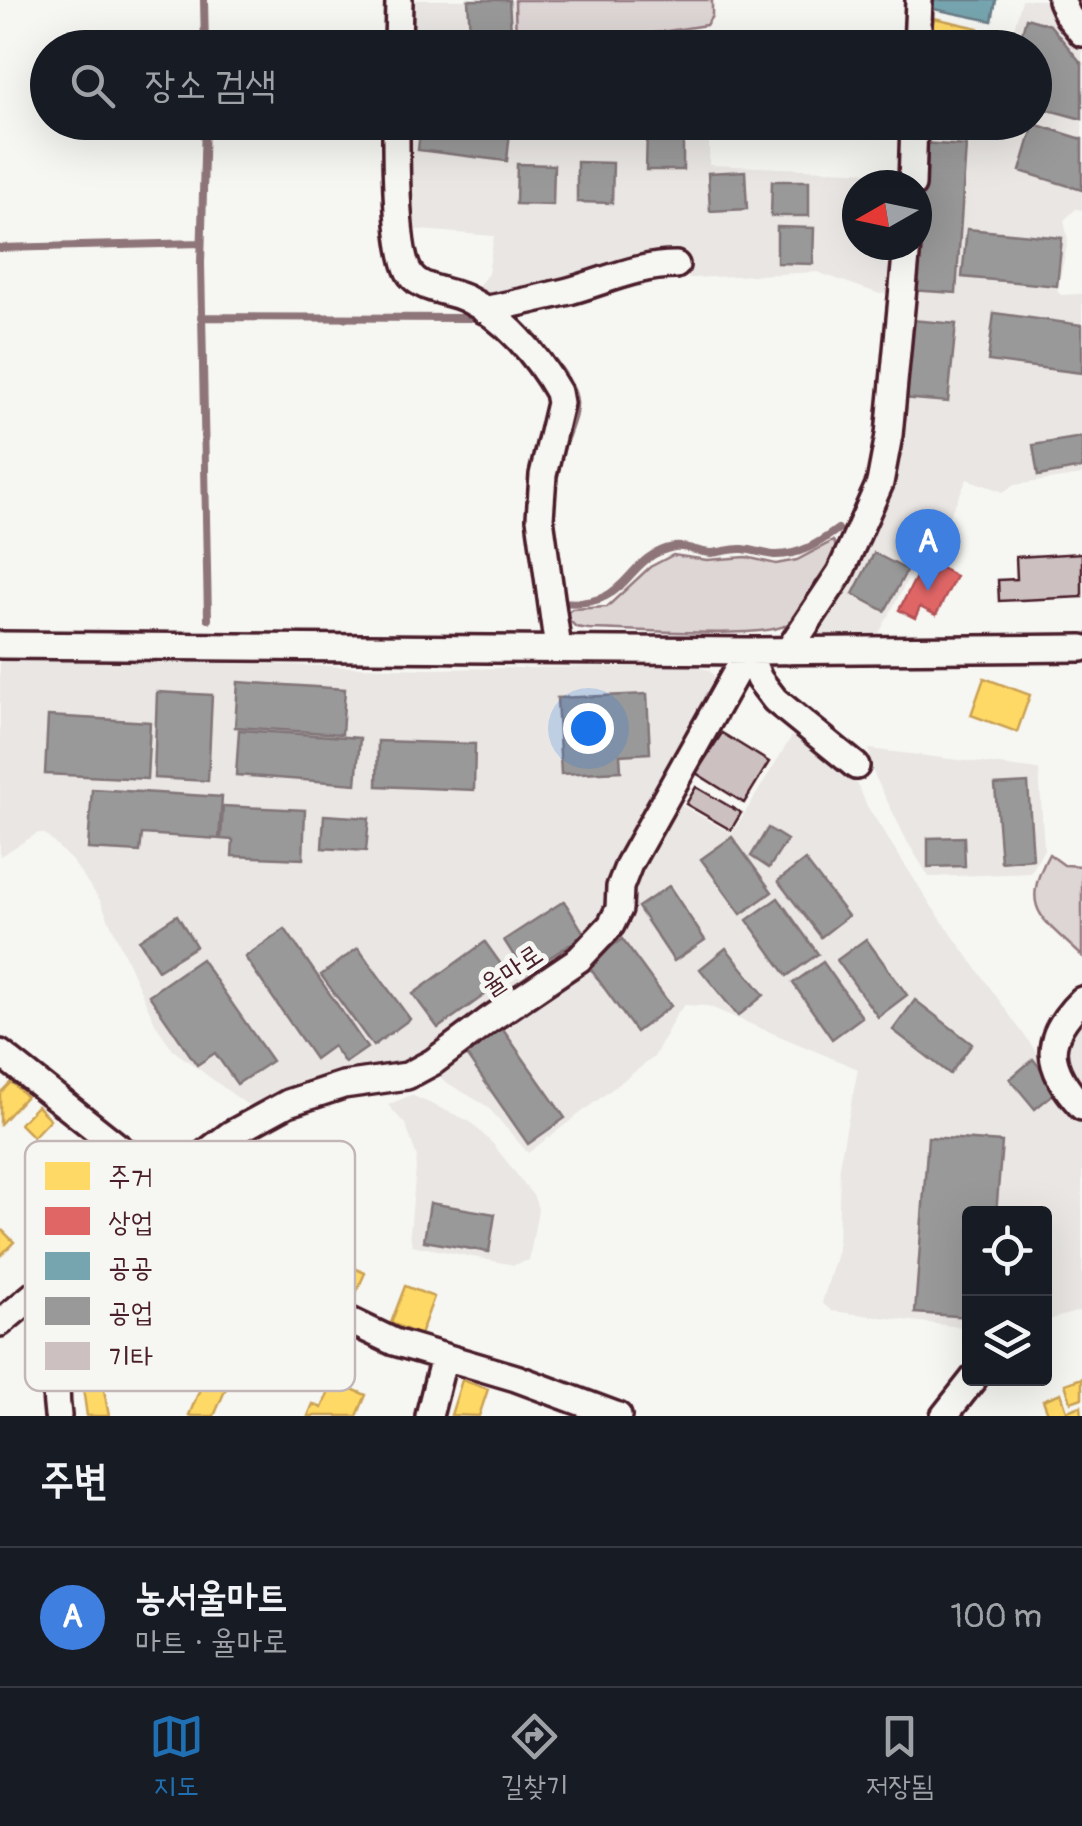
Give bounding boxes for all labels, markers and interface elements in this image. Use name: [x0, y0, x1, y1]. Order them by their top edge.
search box: [30, 30, 1052, 140]
icon: search: [65, 58, 120, 113]
text: 장소 검색: [145, 61, 276, 109]
north arrow: [842, 170, 932, 260]
pin: A: [896, 508, 960, 591]
your location: [563, 703, 614, 754]
street label: 율마로: [474, 937, 550, 1004]
legend: [25, 1141, 355, 1391]
text: 주거: [108, 1160, 153, 1195]
text: 상업: [108, 1205, 153, 1240]
map controls: [962, 1206, 1052, 1386]
button: locate: [962, 1206, 1052, 1296]
text: 공공: [108, 1250, 153, 1285]
text: 공업: [108, 1295, 153, 1330]
button: layers: [962, 1296, 1052, 1386]
text: 기타: [108, 1340, 153, 1375]
text: 주변: [40, 1455, 108, 1507]
text: 농서울마트: [135, 1573, 288, 1621]
text: A: [62, 1597, 83, 1637]
text: 100 m: [950, 1597, 1042, 1637]
text: 마트 · 율마로: [135, 1622, 288, 1662]
tab: 지도: [149, 1709, 204, 1805]
tab: 길찾기: [501, 1709, 568, 1805]
tab: 저장됨: [866, 1709, 933, 1805]

